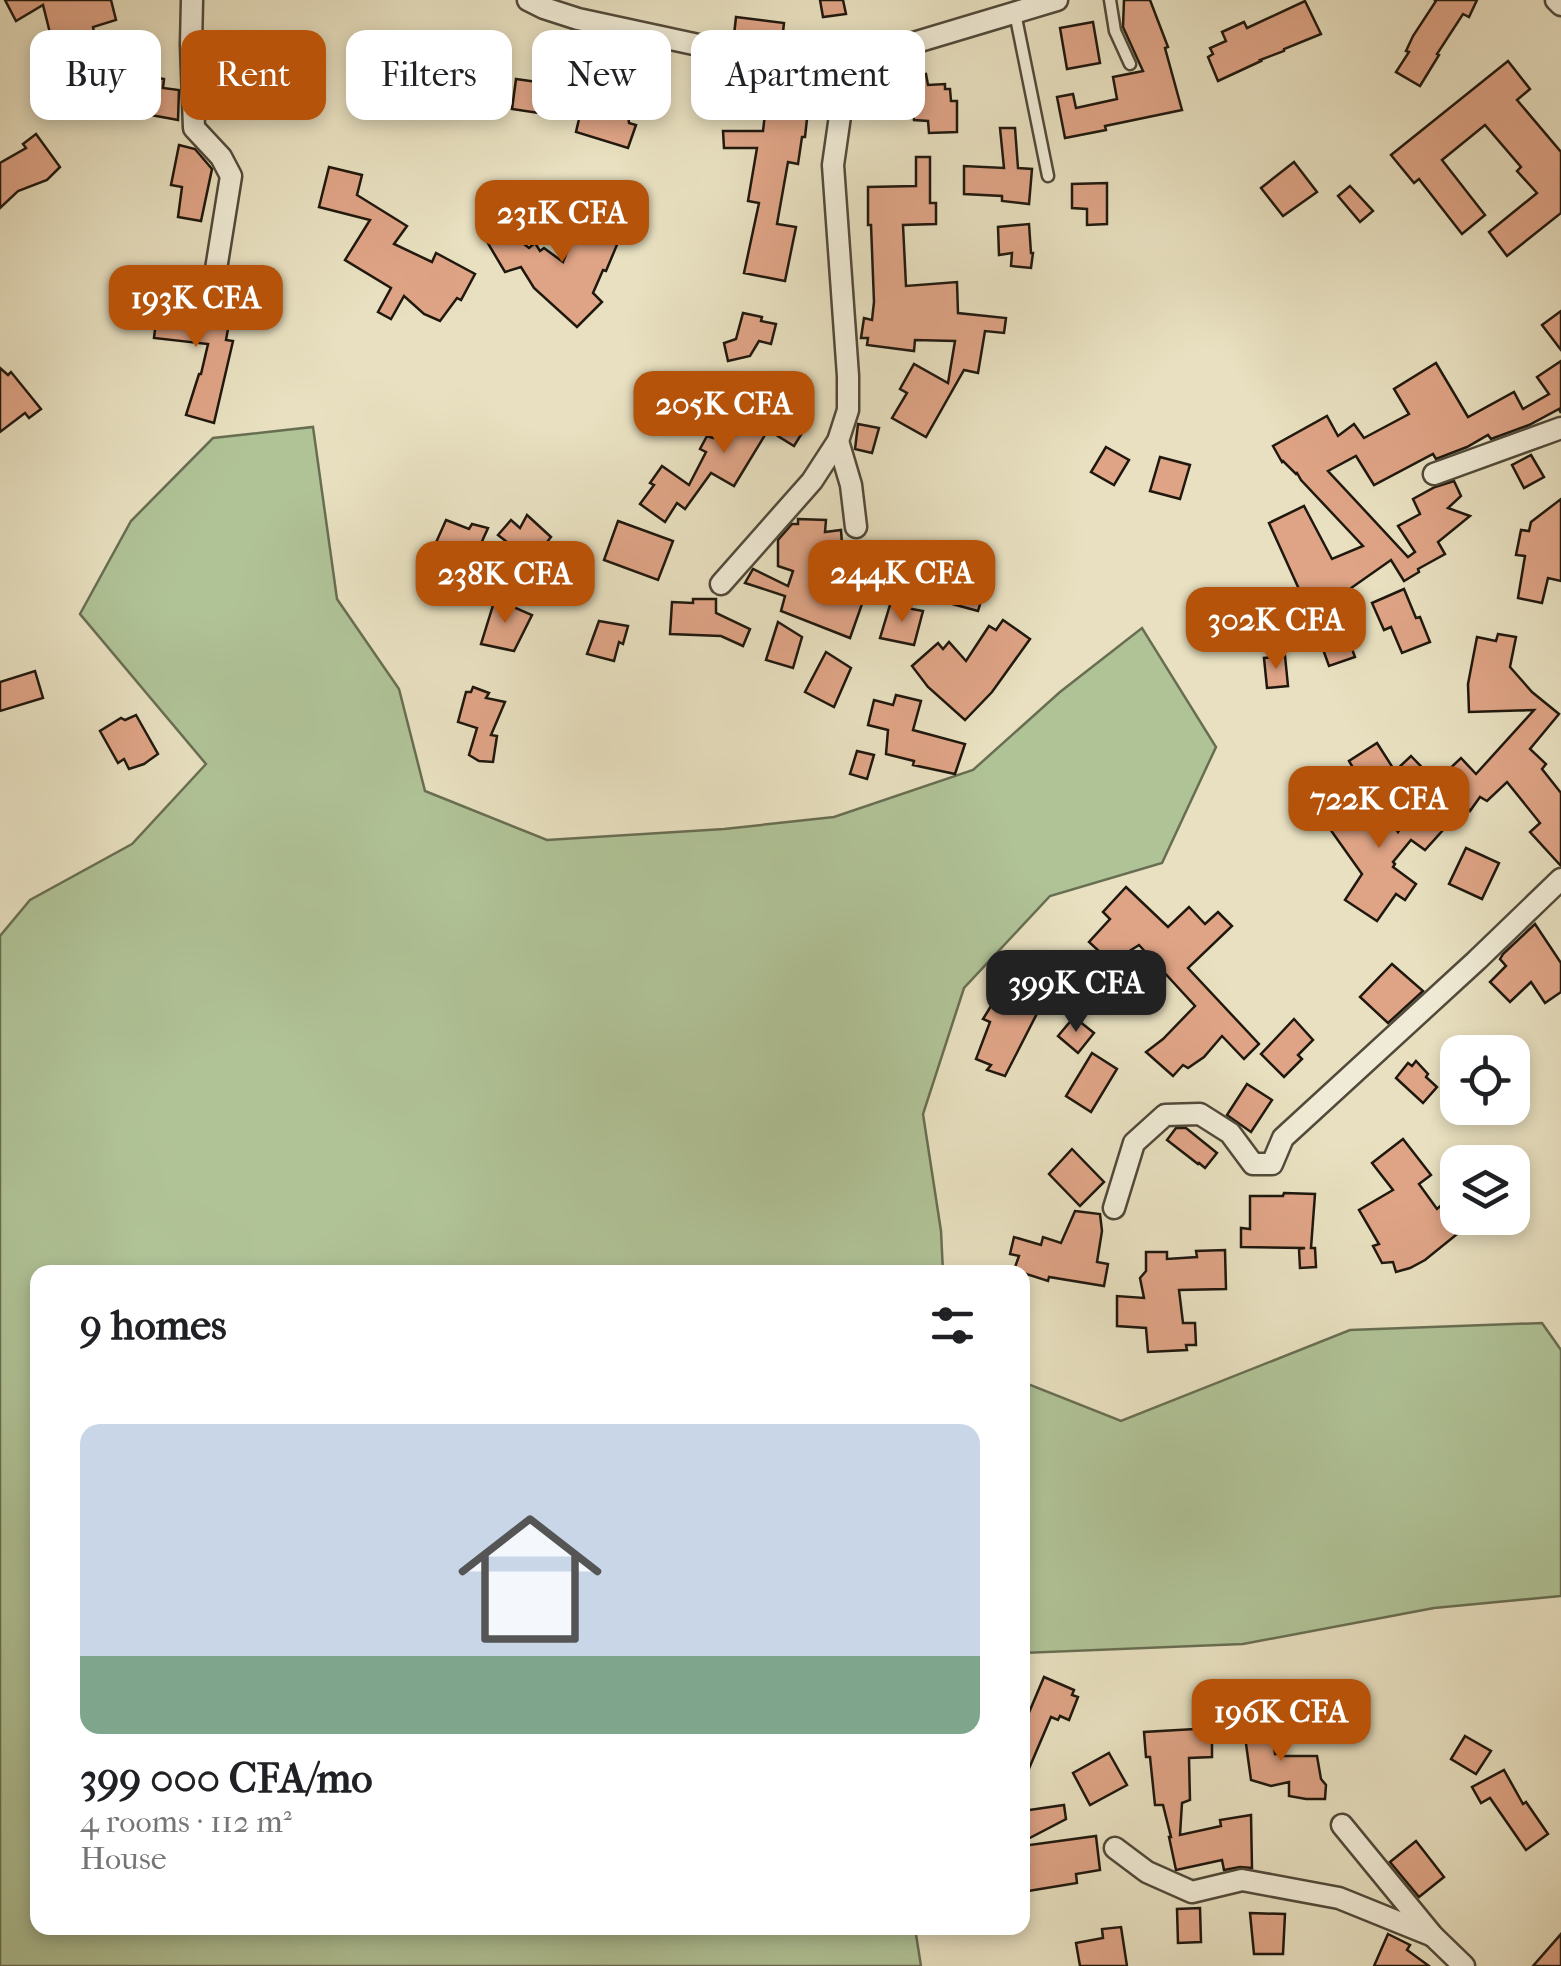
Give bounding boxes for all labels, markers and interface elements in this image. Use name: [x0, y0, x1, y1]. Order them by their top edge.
chip: Buy: [30, 30, 161, 120]
chip: Rent: [181, 30, 326, 120]
chip: Filters: [346, 30, 512, 120]
chip: New: [532, 30, 671, 120]
chip: Apartment: [691, 30, 925, 120]
pin: 231K CFA: [459, 180, 665, 265]
text: 231K CFA: [497, 194, 627, 231]
pin: 193K CFA: [93, 265, 299, 350]
text: 193K CFA: [131, 279, 261, 316]
pin: 205K CFA: [621, 371, 827, 456]
text: 205K CFA: [656, 385, 793, 422]
pin: 244K CFA: [799, 540, 1005, 625]
pin: 238K CFA: [402, 541, 608, 626]
text: 244K CFA: [830, 554, 974, 591]
text: 238K CFA: [438, 555, 572, 592]
pin: 302K CFA: [1173, 587, 1379, 672]
text: 302K CFA: [1208, 601, 1344, 638]
pin: 722K CFA: [1276, 766, 1482, 851]
text: 722K CFA: [1310, 780, 1448, 817]
pin: 399K CFA: [973, 950, 1179, 1035]
text: 399K CFA: [1008, 964, 1144, 1001]
map controls: [1440, 1035, 1530, 1235]
button: locate: [1440, 1035, 1530, 1125]
button: layers: [1440, 1145, 1530, 1235]
icon: filters: [925, 1298, 980, 1353]
text: 9 homes: [80, 1301, 227, 1350]
icon: home: [440, 1489, 620, 1669]
pin: 196K CFA: [1178, 1679, 1384, 1764]
text: 196K CFA: [1214, 1693, 1348, 1730]
text: 399 000 CFA/mo: [80, 1754, 372, 1803]
text: 4 rooms · 112 m²: [80, 1803, 292, 1840]
text: House: [80, 1840, 167, 1877]

